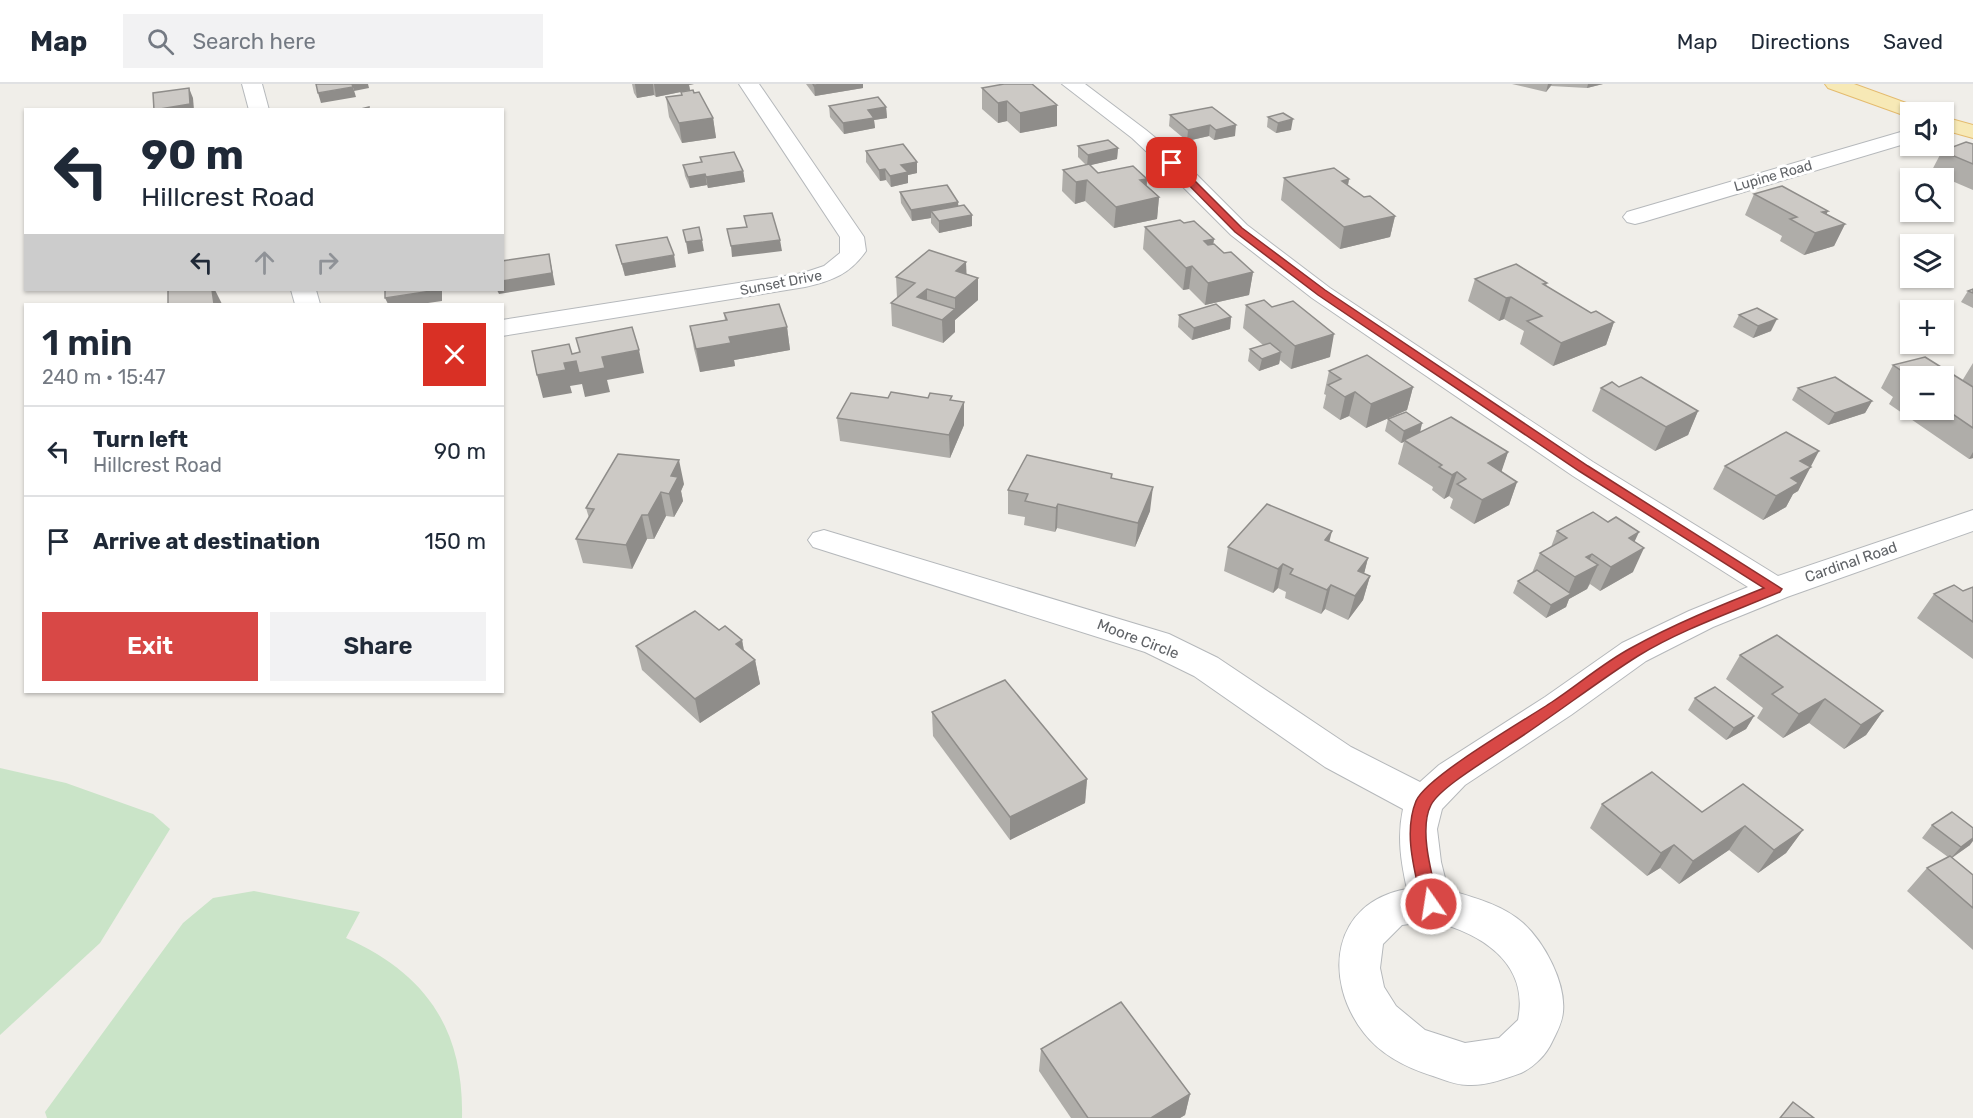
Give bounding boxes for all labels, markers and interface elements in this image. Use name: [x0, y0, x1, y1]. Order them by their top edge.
search box: [123, 14, 543, 68]
text: Map: [30, 25, 87, 58]
icon: search: [144, 25, 177, 58]
text: Search here: [192, 28, 316, 55]
text: Map: [1677, 29, 1718, 54]
text: Directions: [1751, 29, 1850, 54]
text: Saved: [1883, 29, 1943, 54]
map controls: [1900, 102, 1954, 420]
button: sound: [1900, 102, 1954, 156]
text: 90 m: [141, 130, 244, 180]
icon: left: [42, 132, 120, 210]
pin: [1146, 137, 1197, 188]
icon: arrive: [1155, 146, 1188, 179]
street label: Lupine Road: [1732, 157, 1814, 195]
button: search: [1900, 168, 1954, 222]
text: Hillcrest Road: [141, 181, 315, 213]
button: layers: [1900, 234, 1954, 288]
icon: left: [185, 246, 218, 279]
icon: ahead: [248, 246, 281, 279]
icon: right: [311, 246, 344, 279]
street label: Sunset Drive: [739, 267, 824, 299]
button: +: [1900, 300, 1954, 354]
text: 1 min: [42, 321, 133, 364]
button: close: [423, 323, 486, 386]
text: 240 m · 15:47: [42, 365, 166, 389]
button: −: [1900, 366, 1954, 420]
text: Turn left: [93, 426, 188, 453]
icon: left: [42, 435, 75, 468]
text: 90 m: [434, 438, 486, 465]
text: Hillcrest Road: [93, 453, 222, 477]
icon: arrive: [42, 525, 75, 558]
text: Arrive at destination: [93, 528, 320, 555]
text: 150 m: [425, 528, 486, 555]
street label: Cardinal Road: [1802, 538, 1900, 586]
button: Exit: [42, 612, 258, 681]
button: Share: [270, 612, 486, 681]
street label: Moore Circle: [1095, 615, 1181, 663]
position arrow: [1399, 872, 1463, 936]

